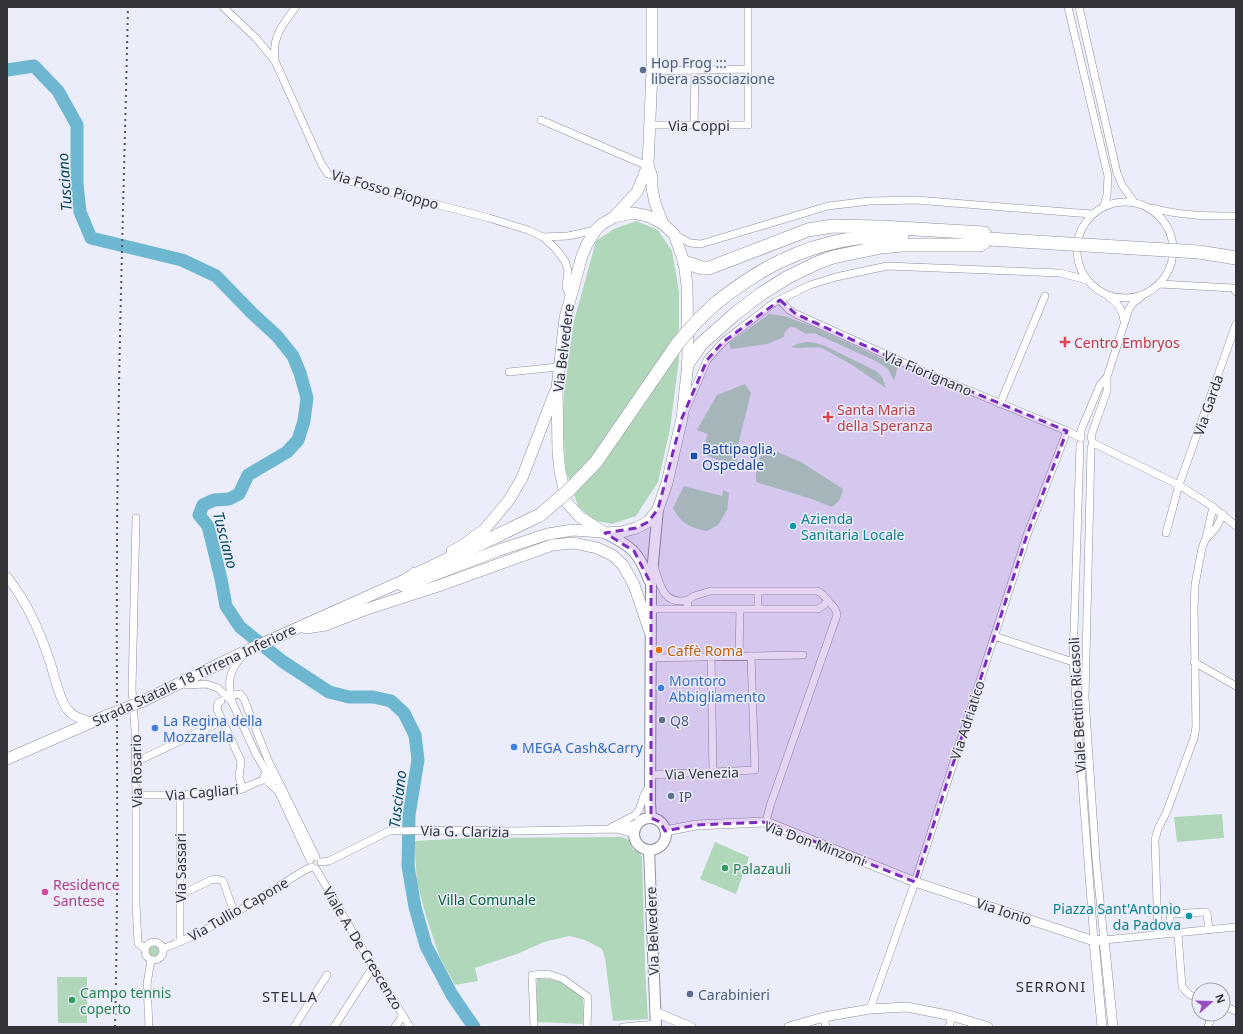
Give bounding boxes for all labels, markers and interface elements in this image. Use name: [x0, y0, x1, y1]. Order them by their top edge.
place label: Hop Frog ::: libera associazione: [651, 53, 775, 88]
marker: Hop Frog ::: libera associazione: [638, 65, 648, 75]
street label: Via Coppi: [668, 116, 730, 135]
water label: Tusciano: [52, 152, 76, 212]
street label: Via Fosso Pioppo: [329, 165, 441, 213]
street label: Via Belvedere: [548, 303, 578, 393]
place label: Centro Embryos: [1074, 333, 1180, 352]
marker: Centro Embryos: [1059, 336, 1071, 348]
street label: Via Fiorignano: [881, 346, 975, 400]
street label: Via Garda: [1189, 372, 1227, 438]
place label: Santa Maria della Speranza: [837, 400, 933, 435]
marker: Santa Maria della Speranza: [822, 411, 834, 423]
place label: Battipaglia, Ospedale: [702, 439, 777, 474]
marker: Battipaglia, Ospedale: [689, 451, 699, 461]
water label: Tusciano: [209, 509, 243, 571]
place label: Azienda Sanitaria Locale: [801, 509, 905, 544]
marker: Azienda Sanitaria Locale: [788, 521, 798, 531]
street label: Strada Statale 18 Tirrena Inferiore: [89, 619, 299, 731]
street label: Viale Bettino Ricasoli: [1064, 637, 1090, 773]
place label: Caffè Roma: [667, 641, 743, 660]
marker: Caffè Roma: [654, 645, 664, 655]
place label: Montoro Abbigliamento: [669, 671, 766, 706]
street label: Via Adriatico: [945, 678, 989, 762]
marker: Montoro Abbigliamento: [656, 683, 666, 693]
place label: La Regina della Mozzarella: [163, 711, 262, 746]
place label: Q8: [670, 711, 689, 730]
marker: Q8: [657, 715, 667, 725]
marker: La Regina della Mozzarella: [150, 723, 160, 733]
street label: Via Rosario: [126, 734, 146, 808]
place label: MEGA Cash&Carry: [522, 738, 644, 757]
marker: MEGA Cash&Carry: [509, 742, 519, 752]
street label: Via Venezia: [665, 762, 739, 784]
water label: Tusciano: [384, 769, 410, 829]
street label: Via Cagliari: [165, 779, 239, 805]
place label: IP: [679, 787, 692, 806]
marker: IP: [666, 791, 676, 801]
street label: Via Don Minzoni: [762, 816, 868, 870]
street label: Via G. Clarizia: [420, 821, 510, 841]
street label: Via Sassari: [171, 833, 190, 903]
place label: Palazauli: [733, 859, 791, 878]
marker: Palazauli: [720, 863, 730, 873]
street label: Via Tullio Capone: [185, 873, 292, 945]
place label: Residence Santese: [53, 875, 120, 910]
street label: Viale A. De Crescenzo: [319, 883, 407, 1013]
street label: Via Belvedere: [641, 886, 663, 976]
marker: Residence Santese: [40, 887, 50, 897]
park label: Villa Comunale: [438, 890, 536, 909]
street label: Via Ionio: [974, 893, 1034, 929]
place label: Piazza Sant'Antonio da Padova: [1053, 899, 1181, 934]
marker: Piazza Sant'Antonio da Padova: [1184, 911, 1194, 921]
district label: SERRONI: [1016, 976, 1086, 996]
north arrow: [1191, 982, 1231, 1022]
place label: Campo tennis coperto: [80, 983, 171, 1018]
place label: Carabinieri: [698, 985, 770, 1004]
district label: STELLA: [262, 986, 318, 1006]
marker: Carabinieri: [685, 989, 695, 999]
text: N: [1212, 992, 1229, 1005]
marker: Campo tennis coperto: [67, 995, 77, 1005]

